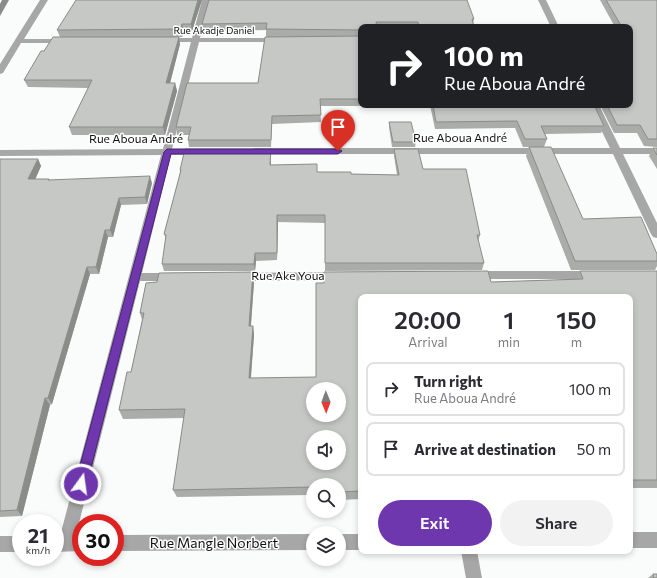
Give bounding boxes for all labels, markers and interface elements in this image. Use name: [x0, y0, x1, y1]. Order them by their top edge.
street label: Rue Akadje Daniel: [173, 24, 255, 36]
text: 100 m: [444, 38, 524, 72]
icon: right: [378, 40, 430, 92]
text: Rue Aboua André: [444, 72, 585, 94]
pin: [321, 110, 355, 151]
icon: arrive: [327, 116, 349, 138]
street label: Rue Aboua André: [413, 130, 507, 144]
street label: Rue Aboua André: [89, 131, 183, 145]
street label: Rue Ake Youa: [251, 268, 325, 282]
text: 20:00: [394, 305, 461, 334]
text: 1: [503, 305, 514, 334]
text: 150: [556, 305, 597, 334]
text: Arrival: [408, 334, 448, 350]
text: min: [498, 334, 520, 350]
text: m: [571, 334, 582, 350]
text: Turn right: [414, 372, 483, 390]
icon: right: [380, 378, 402, 400]
text: 100 m: [569, 380, 611, 398]
north arrow: [306, 382, 346, 422]
map controls: [306, 382, 346, 566]
text: Rue Aboua André: [414, 390, 516, 406]
button: sound: [306, 430, 346, 470]
icon: arrive: [380, 438, 402, 460]
text: Arrive at destination: [414, 440, 556, 458]
text: 50 m: [577, 440, 611, 458]
position arrow: [60, 463, 102, 505]
button: search: [306, 478, 346, 518]
button: Exit: [378, 500, 492, 546]
button: Share: [500, 500, 613, 546]
speed limit sign: 30: [72, 514, 124, 566]
text: 21: [28, 523, 48, 547]
button: layers: [306, 526, 346, 566]
street label: Rue Mangle Norbert: [150, 534, 279, 551]
text: km/h: [26, 544, 50, 556]

